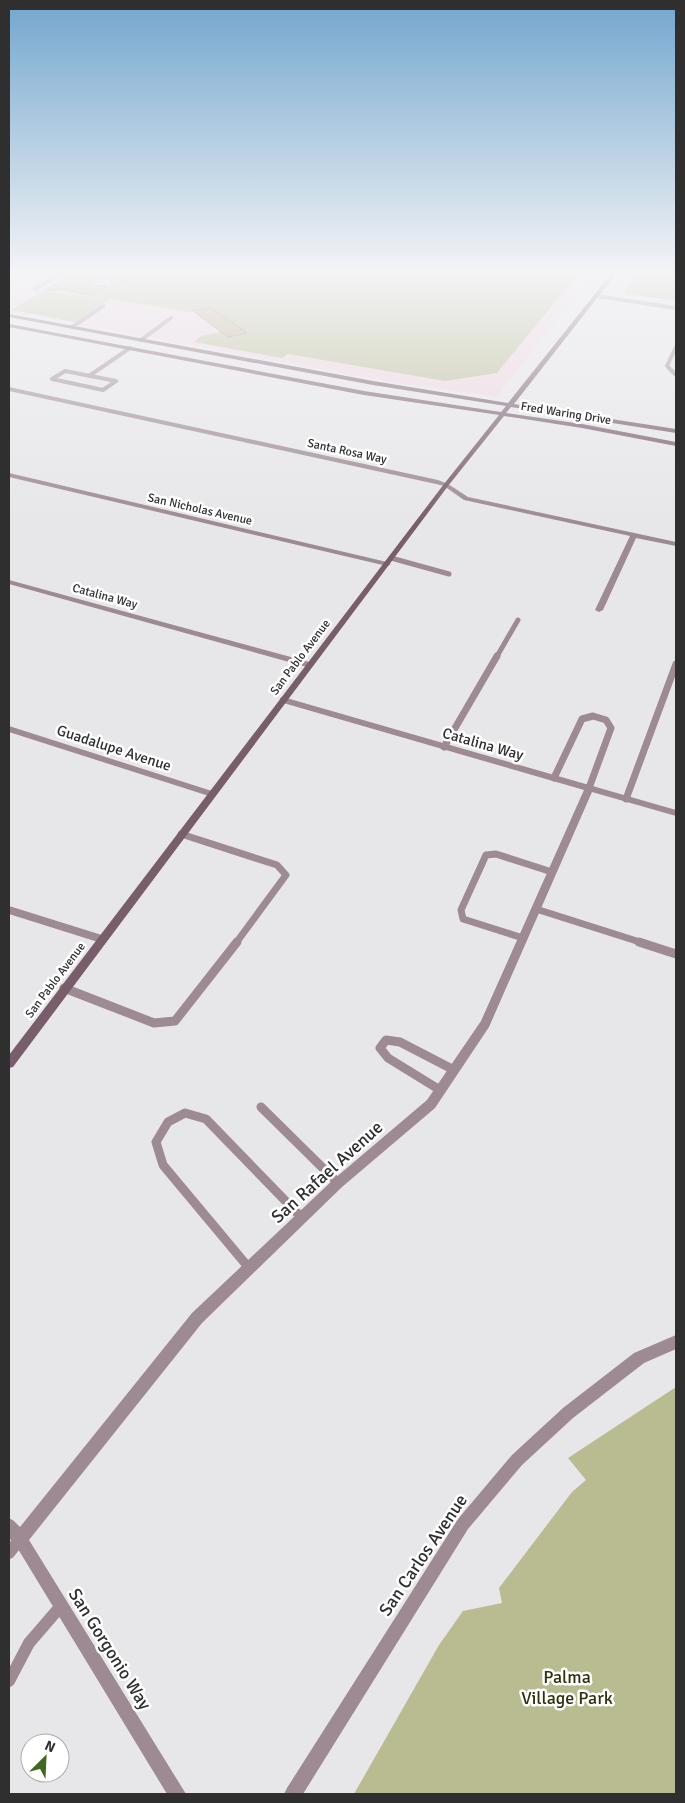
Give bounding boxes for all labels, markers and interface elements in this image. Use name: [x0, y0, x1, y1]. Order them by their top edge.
street label: Fred Waring Drive: [520, 399, 612, 428]
street label: Santa Rosa Way: [306, 436, 388, 467]
street label: San Nicholas Avenue: [146, 490, 254, 529]
street label: Catalina Way: [71, 581, 139, 612]
street label: San Pablo Avenue: [267, 617, 334, 698]
street label: Guadalupe Avenue: [55, 721, 173, 775]
street label: Catalina Way: [440, 724, 526, 764]
street label: San Pablo Avenue: [22, 940, 89, 1021]
street label: San Rafael Avenue: [267, 1116, 387, 1228]
street label: San Carlos Avenue: [374, 1490, 472, 1620]
street label: San Gorgonio Way: [64, 1584, 157, 1714]
park label: Palma Village Park: [521, 1666, 613, 1709]
north arrow: [20, 1733, 70, 1783]
text: N: [42, 1737, 58, 1756]

